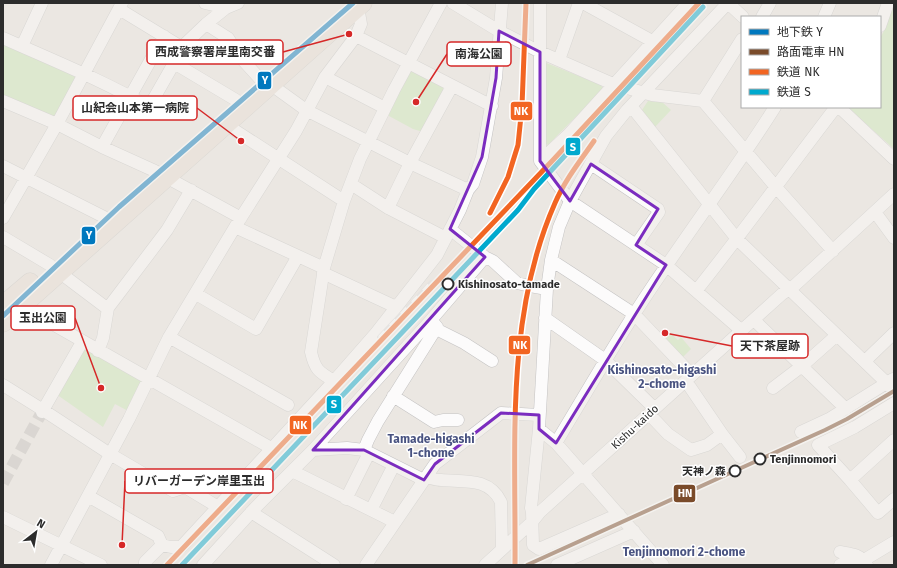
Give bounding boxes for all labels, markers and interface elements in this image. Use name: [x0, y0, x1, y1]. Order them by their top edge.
legend: [741, 16, 881, 108]
text: 地下鉄 Y: [777, 25, 823, 39]
callout: 西成警察署岸里南交番: [147, 40, 283, 64]
callout: 南海公園: [447, 42, 511, 66]
text: 西成警察署岸里南交番: [155, 45, 276, 59]
text: 路面電車 HN: [777, 45, 845, 59]
text: 南海公園: [455, 47, 503, 61]
text: 鉄道 NK: [777, 65, 820, 79]
line badge: Y: [257, 71, 272, 90]
text: Y: [261, 74, 269, 87]
text: 鉄道 S: [777, 85, 811, 99]
callout: 山紀会山本第一病院: [73, 96, 197, 120]
text: 山紀会山本第一病院: [81, 101, 189, 115]
line badge: NK: [510, 101, 533, 121]
text: NK: [514, 105, 529, 118]
line badge: S: [565, 137, 581, 156]
text: S: [570, 141, 577, 154]
line badge: Y: [81, 226, 96, 245]
text: Y: [85, 229, 93, 242]
marker: Kishinosato-tamade: [441, 277, 455, 291]
place label: Kishinosato-tamade: [458, 278, 560, 291]
callout: 玉出公園: [11, 306, 75, 330]
text: 玉出公園: [19, 311, 67, 325]
callout: 天下茶屋跡: [732, 334, 808, 358]
line badge: NK: [508, 335, 531, 355]
text: NK: [513, 339, 528, 352]
text: 天下茶屋跡: [740, 339, 800, 353]
district label: Kishinosato-higashi 2-chome: [608, 363, 716, 391]
line badge: S: [326, 395, 342, 414]
text: S: [331, 398, 338, 411]
street label: Kishu-kaido: [609, 402, 661, 452]
line badge: NK: [289, 415, 312, 435]
text: NK: [293, 419, 308, 432]
district label: Tamade-higashi 1-chome: [387, 432, 475, 460]
marker: Tenjinnomori: [753, 452, 767, 466]
place label: Tenjinnomori: [770, 453, 836, 466]
marker: 天神ノ森: [728, 464, 742, 478]
place label: 天神ノ森: [682, 465, 726, 478]
callout: リバーガーデン岸里玉出: [125, 469, 273, 493]
text: リバーガーデン岸里玉出: [133, 474, 265, 488]
line badge: HN: [673, 484, 696, 503]
text: HN: [678, 487, 692, 500]
north arrow: [16, 512, 56, 552]
text: N: [34, 516, 47, 531]
district label: Tenjinnomori 2-chome: [623, 545, 746, 559]

